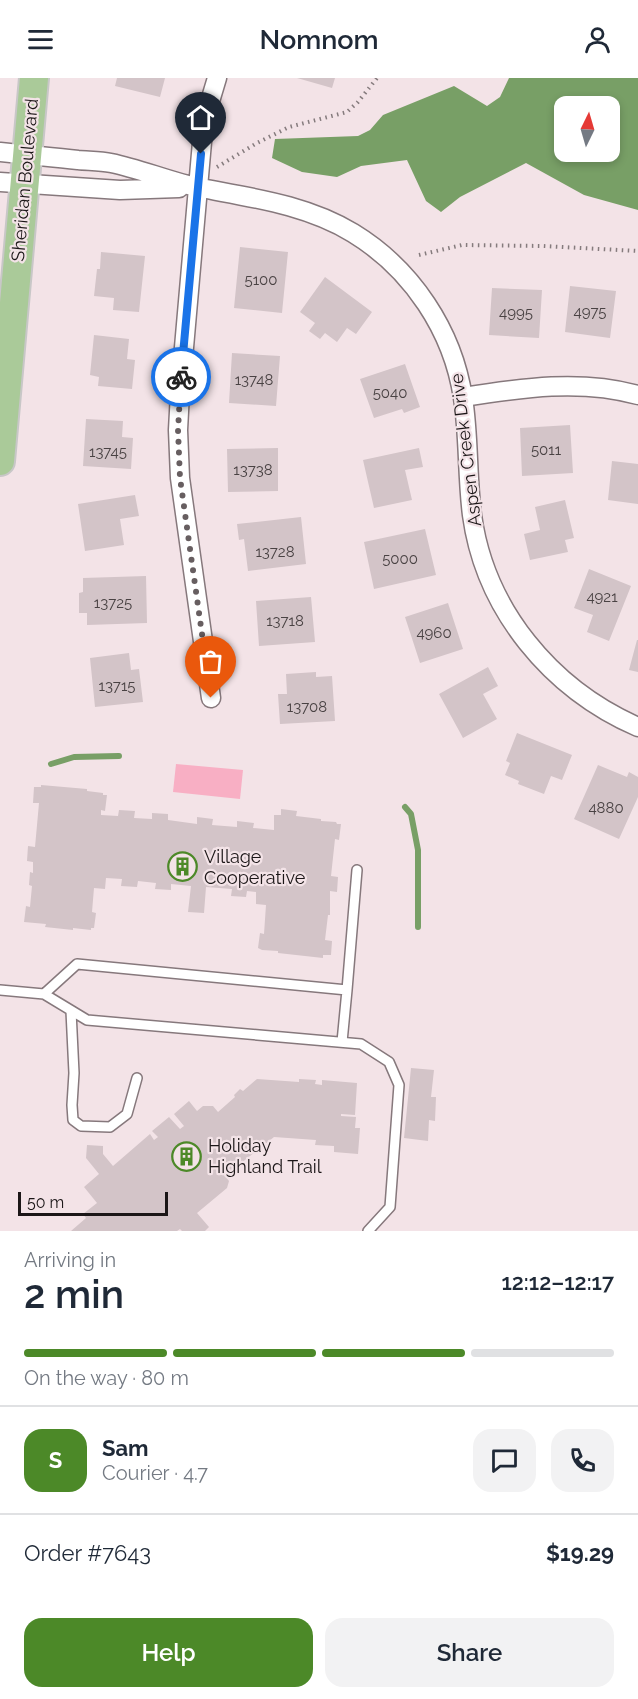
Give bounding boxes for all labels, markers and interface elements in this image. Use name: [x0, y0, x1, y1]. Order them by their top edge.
icon: menu: [24, 23, 57, 56]
icon: person: [581, 23, 614, 56]
text: Nomnom: [259, 24, 379, 55]
pin: [175, 92, 226, 154]
north arrow: [554, 96, 620, 162]
map controls: [554, 96, 620, 162]
street label: Sheridan Boulevard: [7, 98, 42, 262]
icon: home: [184, 101, 217, 134]
house number: 5100: [245, 271, 277, 289]
house number: 4975: [574, 303, 606, 321]
house number: 4995: [499, 304, 533, 322]
courier: [151, 347, 211, 407]
icon: bike: [165, 361, 198, 394]
house number: 13748: [235, 371, 273, 389]
street label: Aspen Creek Drive: [446, 372, 485, 528]
house number: 5040: [373, 384, 407, 402]
house number: 5011: [531, 441, 562, 459]
house number: 13745: [89, 443, 127, 461]
house number: 13738: [233, 461, 273, 479]
house number: 13728: [255, 543, 295, 561]
house number: 5000: [382, 550, 418, 568]
house number: 4921: [586, 588, 618, 606]
house number: 13725: [94, 594, 132, 612]
house number: 13718: [266, 612, 304, 630]
house number: 4960: [416, 624, 452, 642]
pin: [185, 636, 236, 698]
icon: bag: [194, 645, 227, 678]
house number: 13715: [99, 677, 135, 695]
house number: 13708: [287, 698, 327, 716]
house number: 4880: [588, 799, 624, 817]
place label: Village Cooperative: [204, 846, 306, 888]
building icon: Village Cooperative: [167, 851, 199, 883]
place label: Holiday Highland Trail: [208, 1135, 322, 1177]
building icon: Holiday Highland Trail: [171, 1140, 203, 1172]
scale bar: [18, 1189, 168, 1216]
text: 50 m: [27, 1193, 64, 1212]
text: Arriving in: [24, 1248, 116, 1272]
text: 12:12–12:17: [501, 1269, 614, 1295]
text: 2 min: [24, 1271, 124, 1317]
text: On the way · 80 m: [24, 1366, 189, 1390]
button: chat: [473, 1429, 536, 1492]
button: phone: [551, 1429, 614, 1492]
text: Sam: [102, 1435, 149, 1461]
text: S: [49, 1447, 62, 1473]
text: Courier · 4.7: [102, 1461, 208, 1485]
text: Order #7643: [24, 1540, 151, 1566]
text: $19.29: [546, 1540, 614, 1566]
button: Help: [24, 1618, 313, 1687]
button: Share: [325, 1618, 614, 1687]

